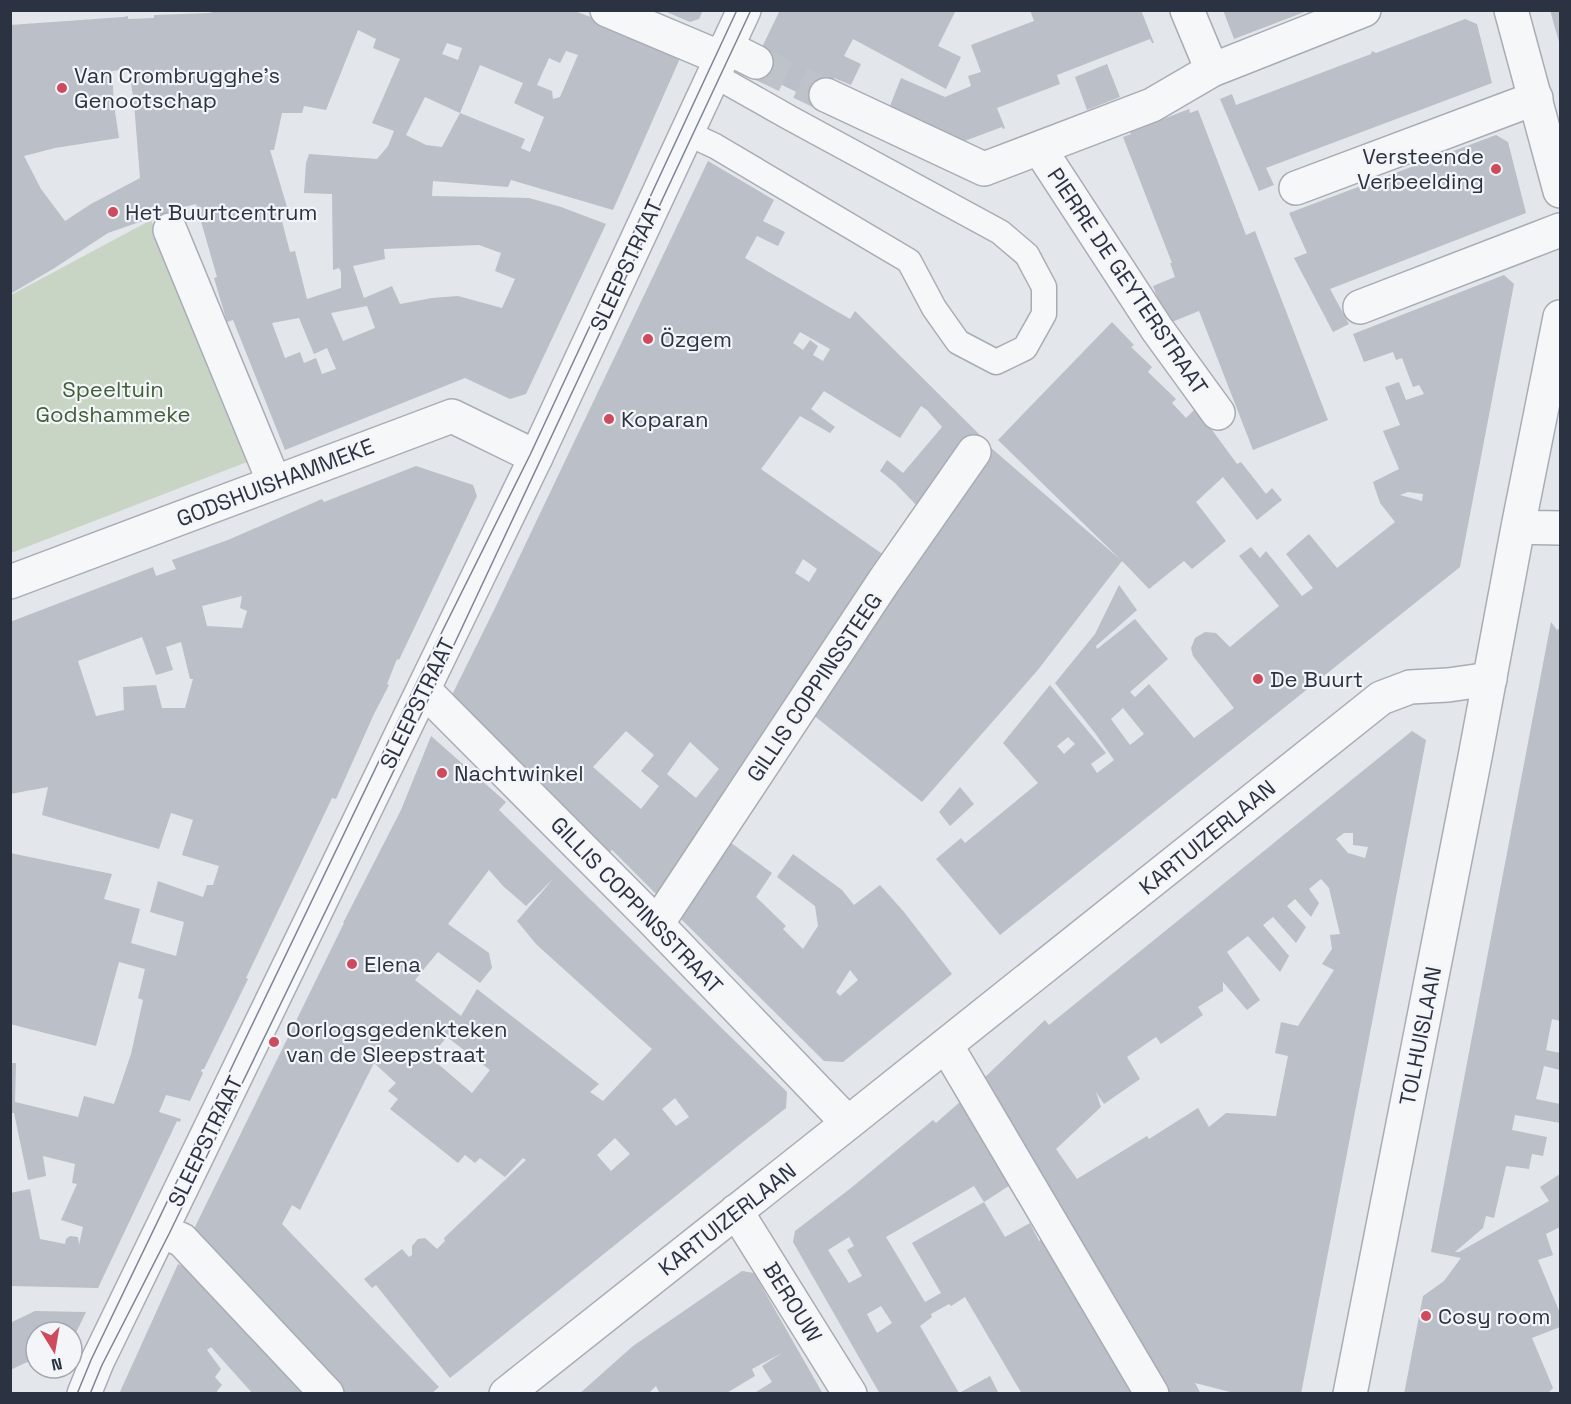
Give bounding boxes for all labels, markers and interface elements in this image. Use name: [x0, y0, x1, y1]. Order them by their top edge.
place label: Van Crombrugghe's Genootschap: [74, 61, 280, 114]
marker: Van Crombrugghe's Genootschap: [55, 81, 69, 95]
place label: Versteende Verbeelding: [1357, 142, 1484, 195]
street label: PIERRE DE GEYTERSTRAAT: [1042, 162, 1214, 400]
marker: Versteende Verbeelding: [1489, 162, 1503, 176]
street label: SLEEPSTRAAT: [583, 195, 669, 335]
place label: Het Buurtcentrum: [125, 198, 317, 226]
marker: Het Buurtcentrum: [106, 205, 120, 219]
place label: Özgem: [660, 325, 732, 353]
marker: Özgem: [641, 332, 655, 346]
park label: Speeltuin Godshammeke: [35, 375, 191, 428]
place label: Koparan: [621, 405, 708, 433]
marker: Koparan: [602, 412, 616, 426]
street label: GODSHUISHAMMEKE: [172, 431, 378, 533]
street label: GILLIS COPPINSSTEEG: [740, 587, 888, 787]
street label: SLEEPSTRAAT: [373, 633, 461, 773]
place label: De Buurt: [1270, 665, 1363, 693]
marker: De Buurt: [1251, 672, 1265, 686]
place label: Nachtwinkel: [454, 759, 584, 787]
marker: Nachtwinkel: [435, 766, 449, 780]
street label: KARTUIZERLAAN: [1133, 774, 1281, 900]
street label: GILLIS COPPINSSTRAAT: [545, 810, 729, 1000]
place label: Elena: [364, 950, 421, 978]
marker: Elena: [345, 957, 359, 971]
street label: TOLHUISLAAN: [1393, 964, 1447, 1108]
place label: Oorlogsgedenkteken van de Sleepstraat: [286, 1015, 508, 1068]
marker: Oorlogsgedenkteken van de Sleepstraat: [267, 1035, 281, 1049]
street label: SLEEPSTRAAT: [161, 1071, 249, 1211]
street label: KARTUIZERLAAN: [653, 1156, 801, 1282]
street label: BEROUW: [757, 1257, 829, 1347]
place label: Cosy room: [1438, 1302, 1550, 1330]
marker: Cosy room: [1419, 1309, 1433, 1323]
north arrow: [24, 1320, 84, 1380]
text: N: [49, 1353, 64, 1376]

